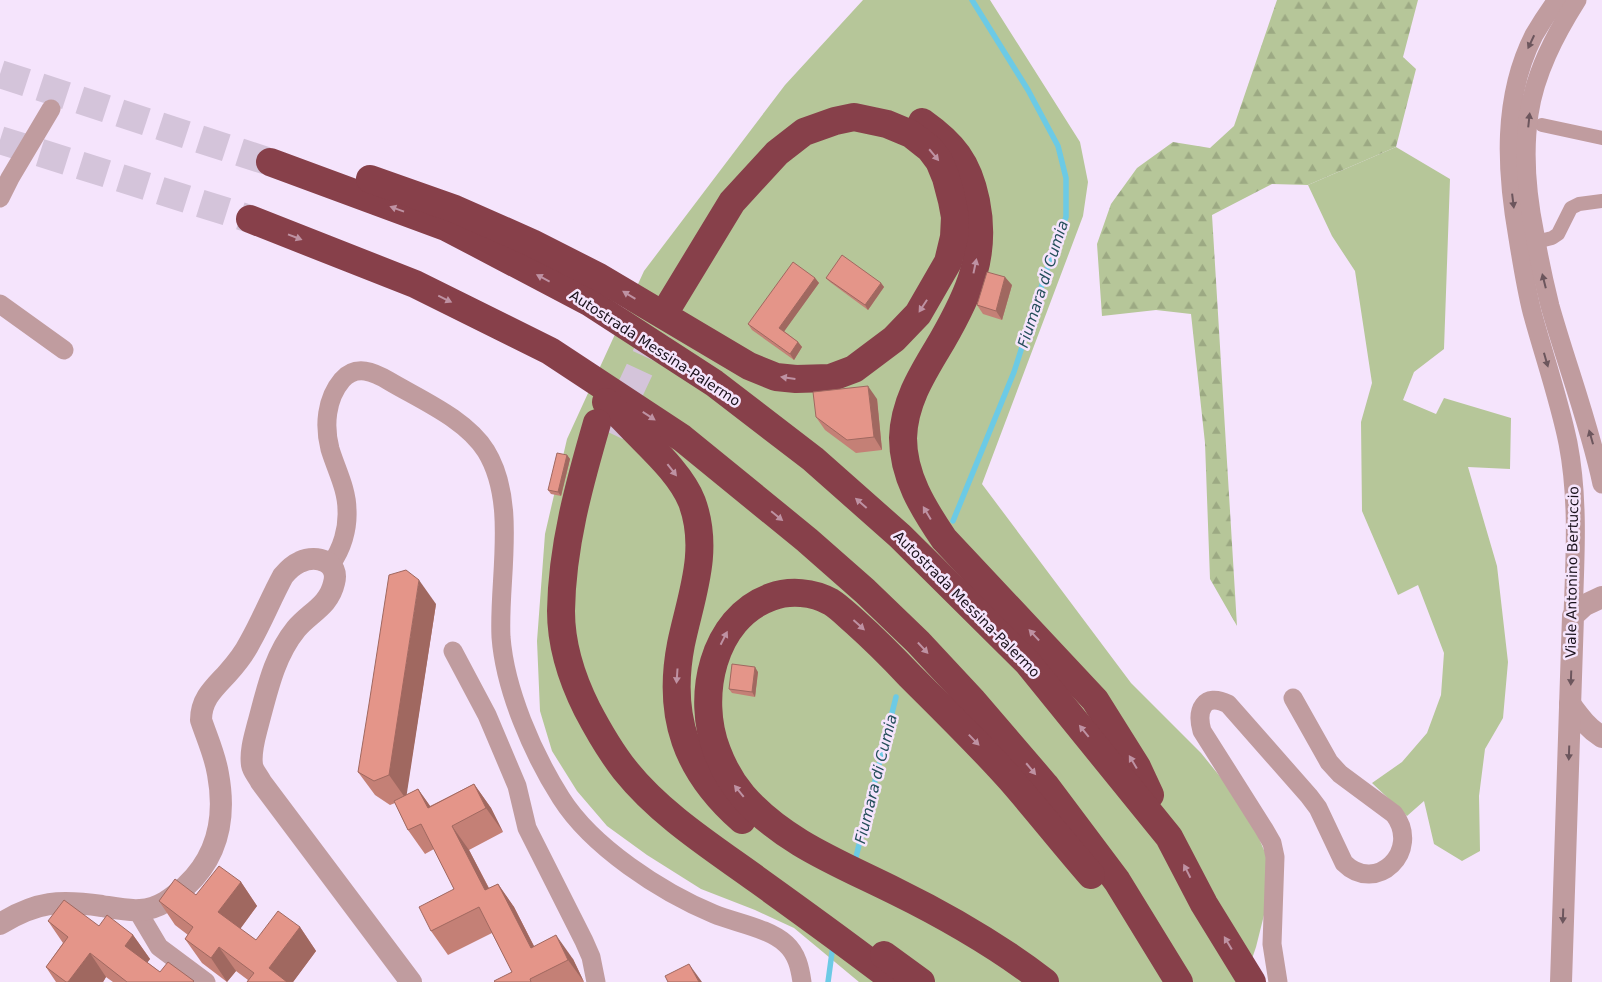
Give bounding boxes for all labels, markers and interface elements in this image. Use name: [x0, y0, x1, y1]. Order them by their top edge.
one-way arrow: [1527, 34, 1536, 49]
one-way arrow: [1525, 112, 1533, 128]
one-way arrow: [928, 148, 939, 161]
one-way arrow: [1509, 193, 1517, 209]
one-way arrow: [389, 205, 404, 212]
water label: Fiumara di Cumia: [1014, 218, 1072, 350]
one-way arrow: [288, 233, 303, 241]
one-way arrow: [971, 259, 979, 274]
one-way arrow: [536, 274, 551, 282]
one-way arrow: [1540, 274, 1548, 289]
street label: Autostrada Messina-Palermo: [567, 287, 743, 409]
one-way arrow: [623, 290, 636, 299]
one-way arrow: [438, 295, 453, 303]
one-way arrow: [918, 299, 928, 312]
one-way arrow: [1542, 352, 1550, 367]
one-way arrow: [779, 374, 795, 382]
one-way arrow: [642, 411, 656, 420]
one-way arrow: [1586, 429, 1594, 444]
one-way arrow: [666, 463, 677, 476]
street label: Viale Antonino Bertuccio: [1562, 486, 1582, 658]
one-way arrow: [855, 497, 868, 508]
one-way arrow: [922, 506, 931, 519]
one-way arrow: [770, 510, 783, 521]
street label: Autostrada Messina-Palermo: [891, 528, 1043, 680]
one-way arrow: [852, 620, 865, 631]
one-way arrow: [1028, 629, 1040, 641]
one-way arrow: [720, 630, 728, 645]
one-way arrow: [917, 641, 929, 653]
one-way arrow: [673, 668, 681, 684]
one-way arrow: [1567, 670, 1575, 686]
water label: Fiumara di Cumia: [851, 712, 901, 846]
one-way arrow: [1079, 725, 1090, 738]
one-way arrow: [968, 734, 980, 746]
one-way arrow: [1565, 745, 1573, 761]
one-way arrow: [1129, 755, 1138, 768]
one-way arrow: [1026, 762, 1037, 775]
one-way arrow: [733, 784, 744, 797]
one-way arrow: [1183, 863, 1191, 878]
one-way arrow: [1559, 908, 1567, 924]
one-way arrow: [1224, 936, 1233, 949]

